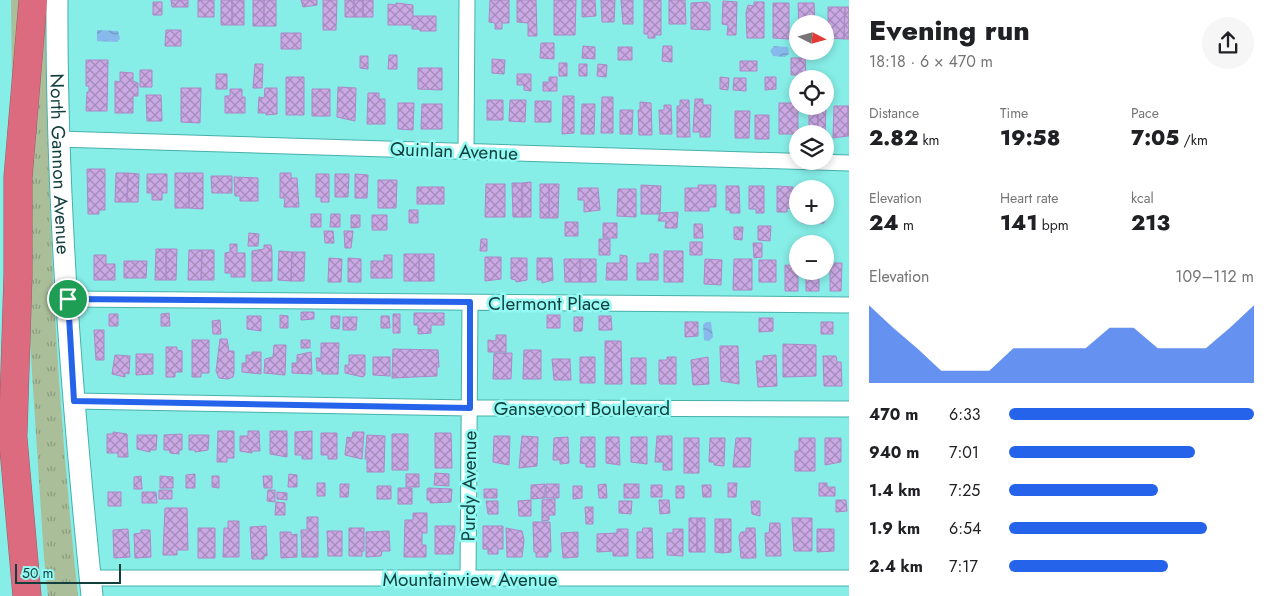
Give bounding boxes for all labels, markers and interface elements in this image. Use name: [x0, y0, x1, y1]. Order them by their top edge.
text: Evening run: [869, 10, 1030, 51]
north arrow: [789, 15, 834, 60]
map controls: [789, 15, 834, 280]
button: share: [1202, 17, 1254, 69]
text: 18:18 · 6 × 470 m: [869, 50, 993, 73]
button: locate: [789, 70, 834, 115]
street label: North Gannon Avenue: [44, 73, 77, 255]
text: Distance: [869, 103, 919, 123]
text: Time: [1000, 103, 1028, 123]
text: Pace: [1131, 103, 1159, 123]
text: 2.82: [869, 123, 918, 153]
text: 19:58: [1000, 123, 1060, 153]
text: 7:05: [1131, 123, 1179, 153]
button: layers: [789, 125, 834, 170]
text: km: [918, 130, 940, 150]
text: /km: [1179, 130, 1208, 150]
street label: Quinlan Avenue: [389, 135, 519, 167]
button: +: [789, 180, 834, 225]
text: Elevation: [869, 188, 922, 208]
text: Heart rate: [1000, 188, 1058, 208]
text: kcal: [1131, 188, 1154, 208]
text: 24: [869, 208, 899, 238]
text: 141: [1000, 208, 1038, 238]
text: 213: [1131, 208, 1170, 238]
text: m: [899, 215, 914, 235]
text: bpm: [1038, 215, 1069, 235]
button: −: [789, 235, 834, 280]
text: Elevation: [869, 265, 929, 288]
text: 109–112 m: [1175, 265, 1254, 288]
pin: [47, 278, 89, 320]
icon: arrive: [54, 285, 82, 313]
street label: Clermont Place: [488, 290, 610, 317]
street label: Gansevoort Boulevard: [494, 395, 670, 422]
text: 470 m: [869, 403, 918, 426]
text: 6:33: [949, 403, 981, 426]
street label: Purdy Avenue: [455, 430, 483, 542]
text: 940 m: [869, 441, 919, 464]
text: 7:01: [949, 441, 979, 464]
text: 1.4 km: [869, 479, 921, 502]
text: 7:25: [949, 479, 980, 502]
text: 1.9 km: [869, 517, 920, 540]
text: 6:54: [949, 517, 981, 540]
text: 2.4 km: [869, 555, 923, 578]
text: 7:17: [949, 555, 978, 578]
scale bar: [15, 561, 121, 584]
text: 50 m: [22, 563, 53, 583]
street label: Mountainview Avenue: [383, 566, 558, 593]

